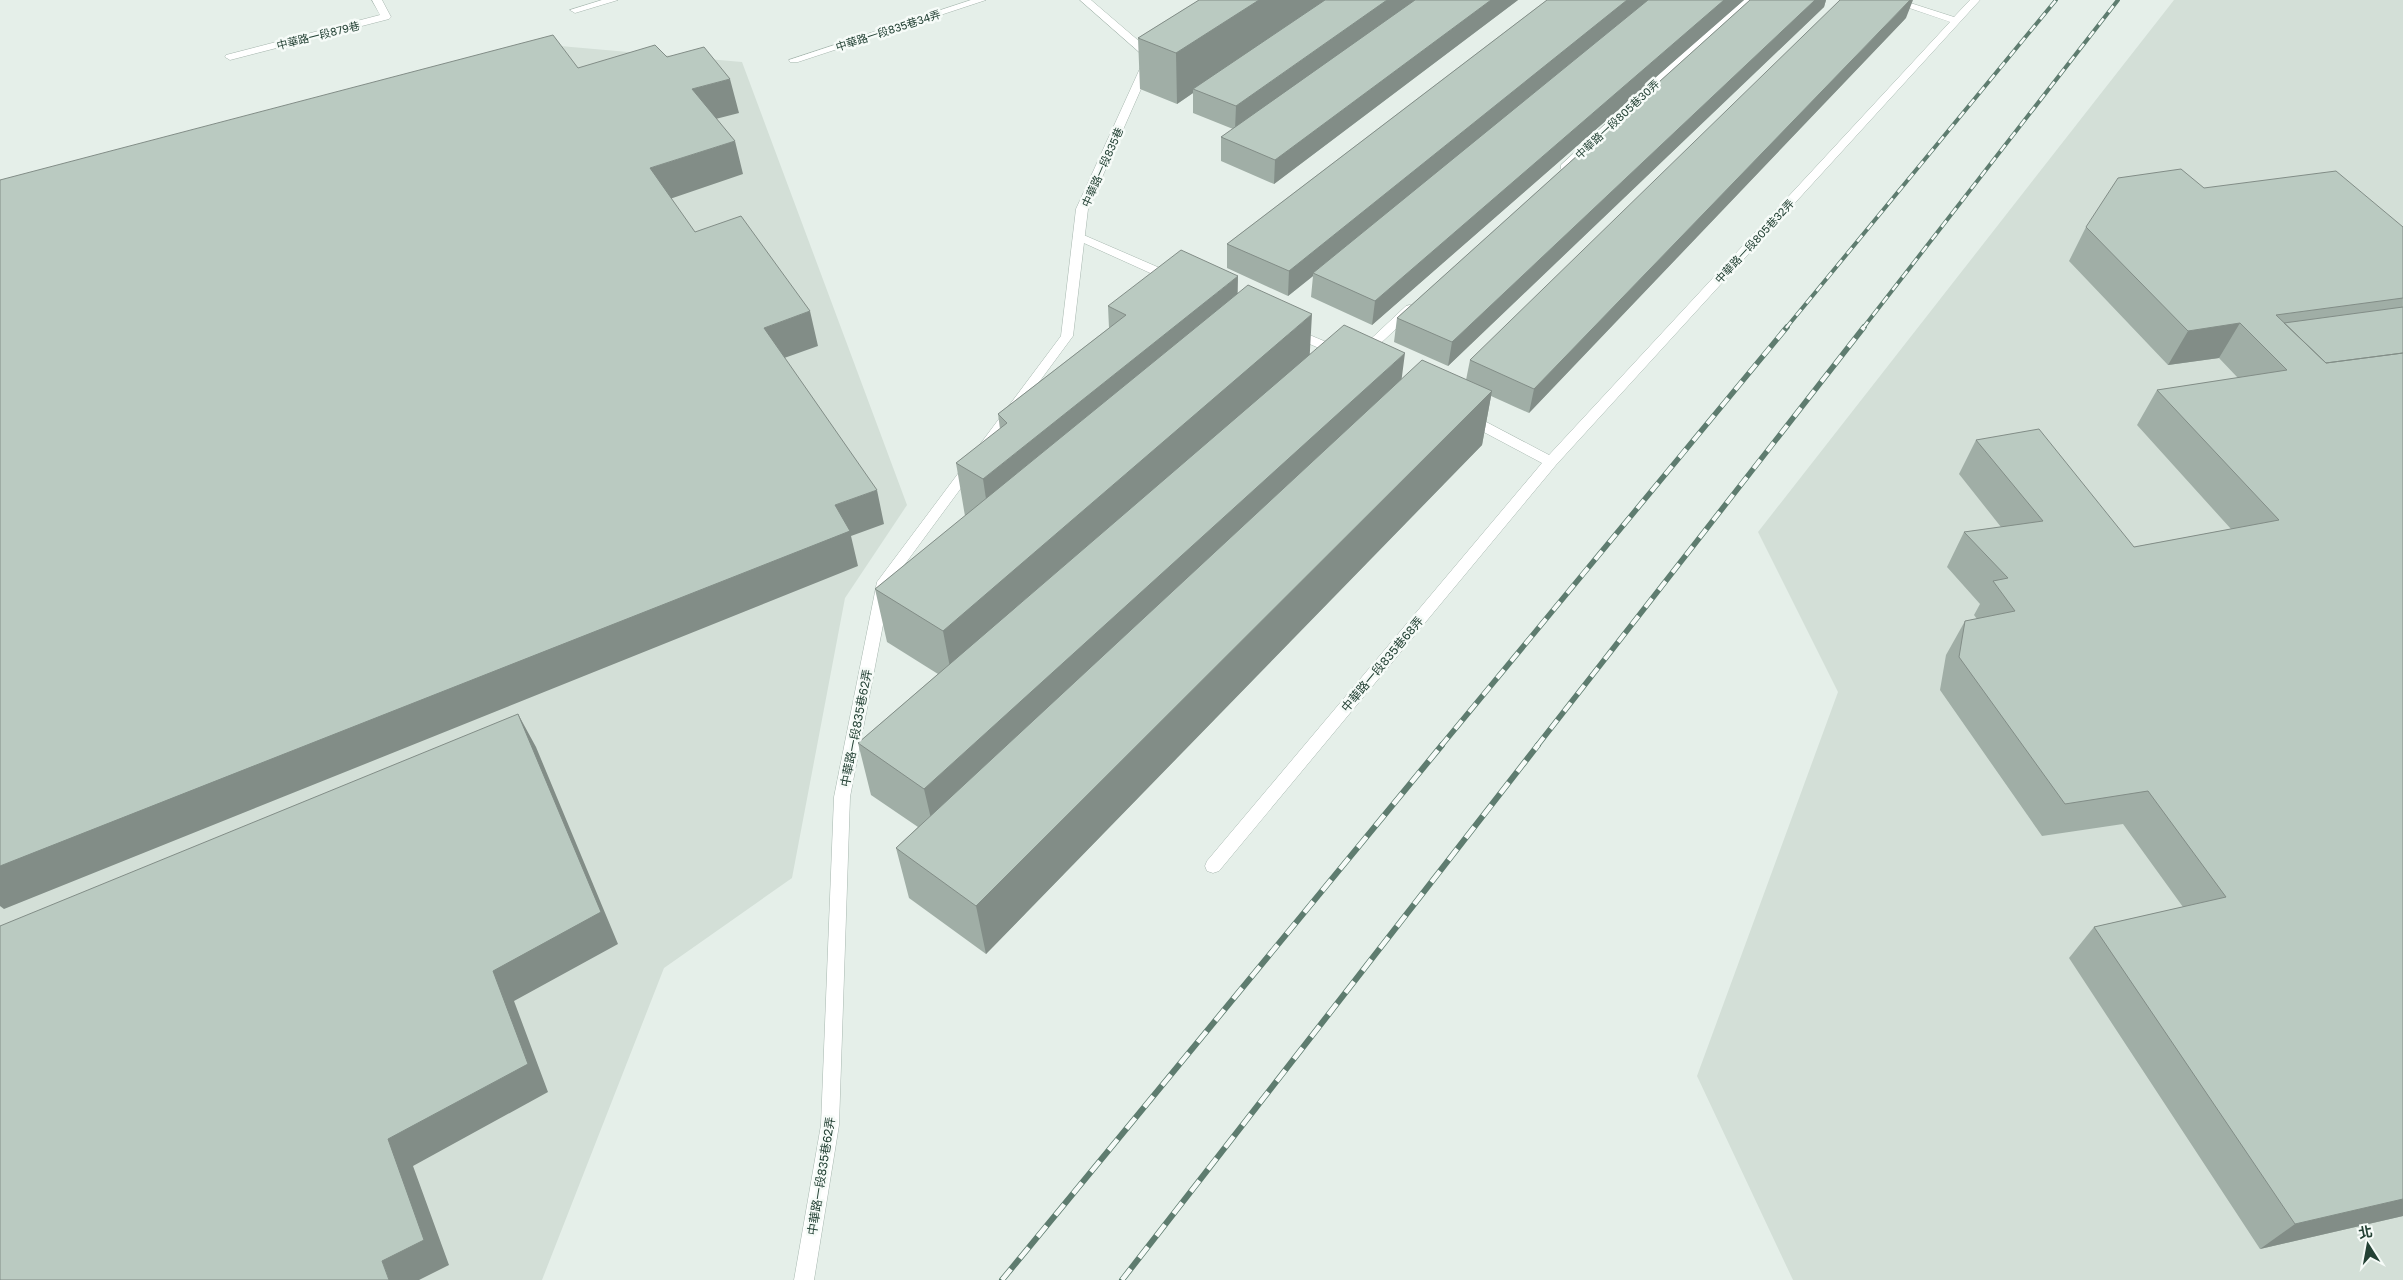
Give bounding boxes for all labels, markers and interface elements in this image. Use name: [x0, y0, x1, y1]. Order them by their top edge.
street label: 中華路一段835巷34弄: [834, 7, 942, 53]
street label: 中華路一段879巷: [275, 18, 361, 52]
street label: 中華路一段805巷30弄: [1572, 77, 1662, 161]
street label: 中華路一段835巷: [1079, 125, 1125, 209]
street label: 中華路一段805巷32弄: [1712, 196, 1796, 286]
street label: 中華路一段835巷68弄: [1338, 613, 1426, 715]
street label: 中華路一段835巷62弄: [837, 668, 875, 788]
street label: 中華路一段835巷62弄: [804, 1116, 838, 1236]
north arrow: [2343, 1220, 2393, 1270]
text: 北: [2357, 1222, 2374, 1241]

